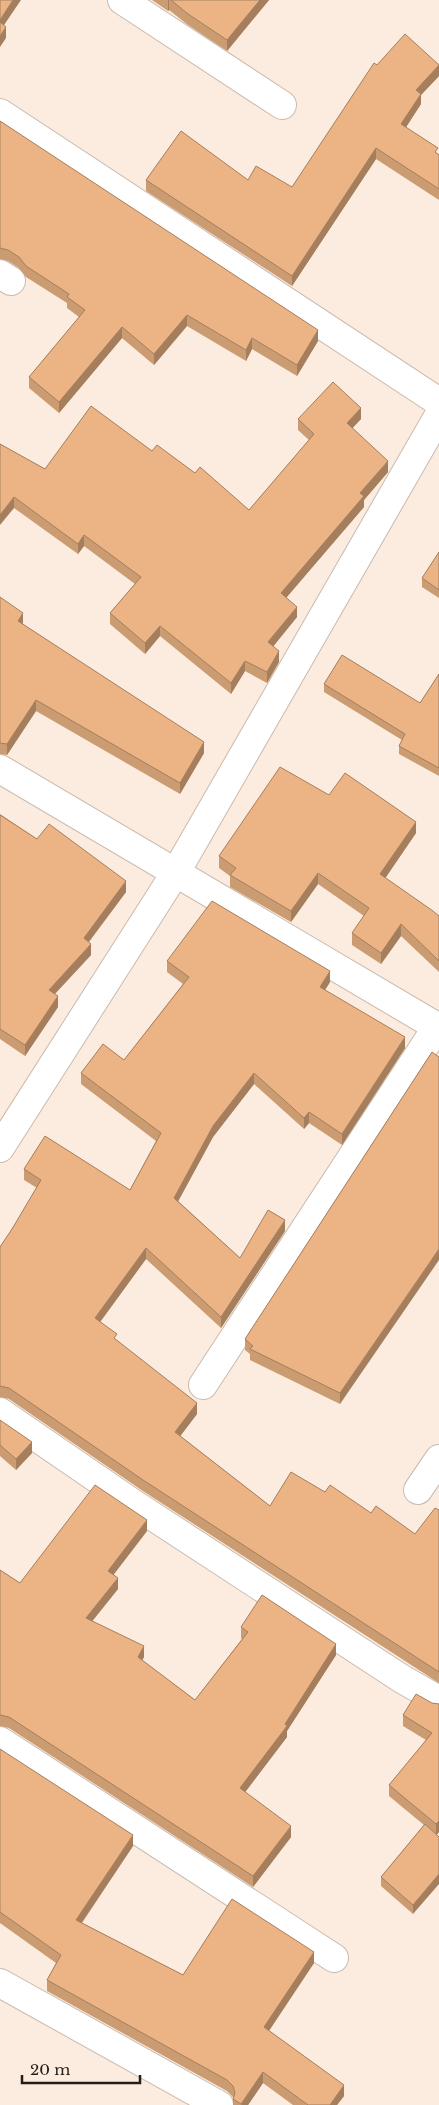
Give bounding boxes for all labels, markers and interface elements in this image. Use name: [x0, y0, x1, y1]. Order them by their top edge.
scale bar: [22, 2052, 140, 2084]
text: 20 m: [30, 2060, 70, 2079]

